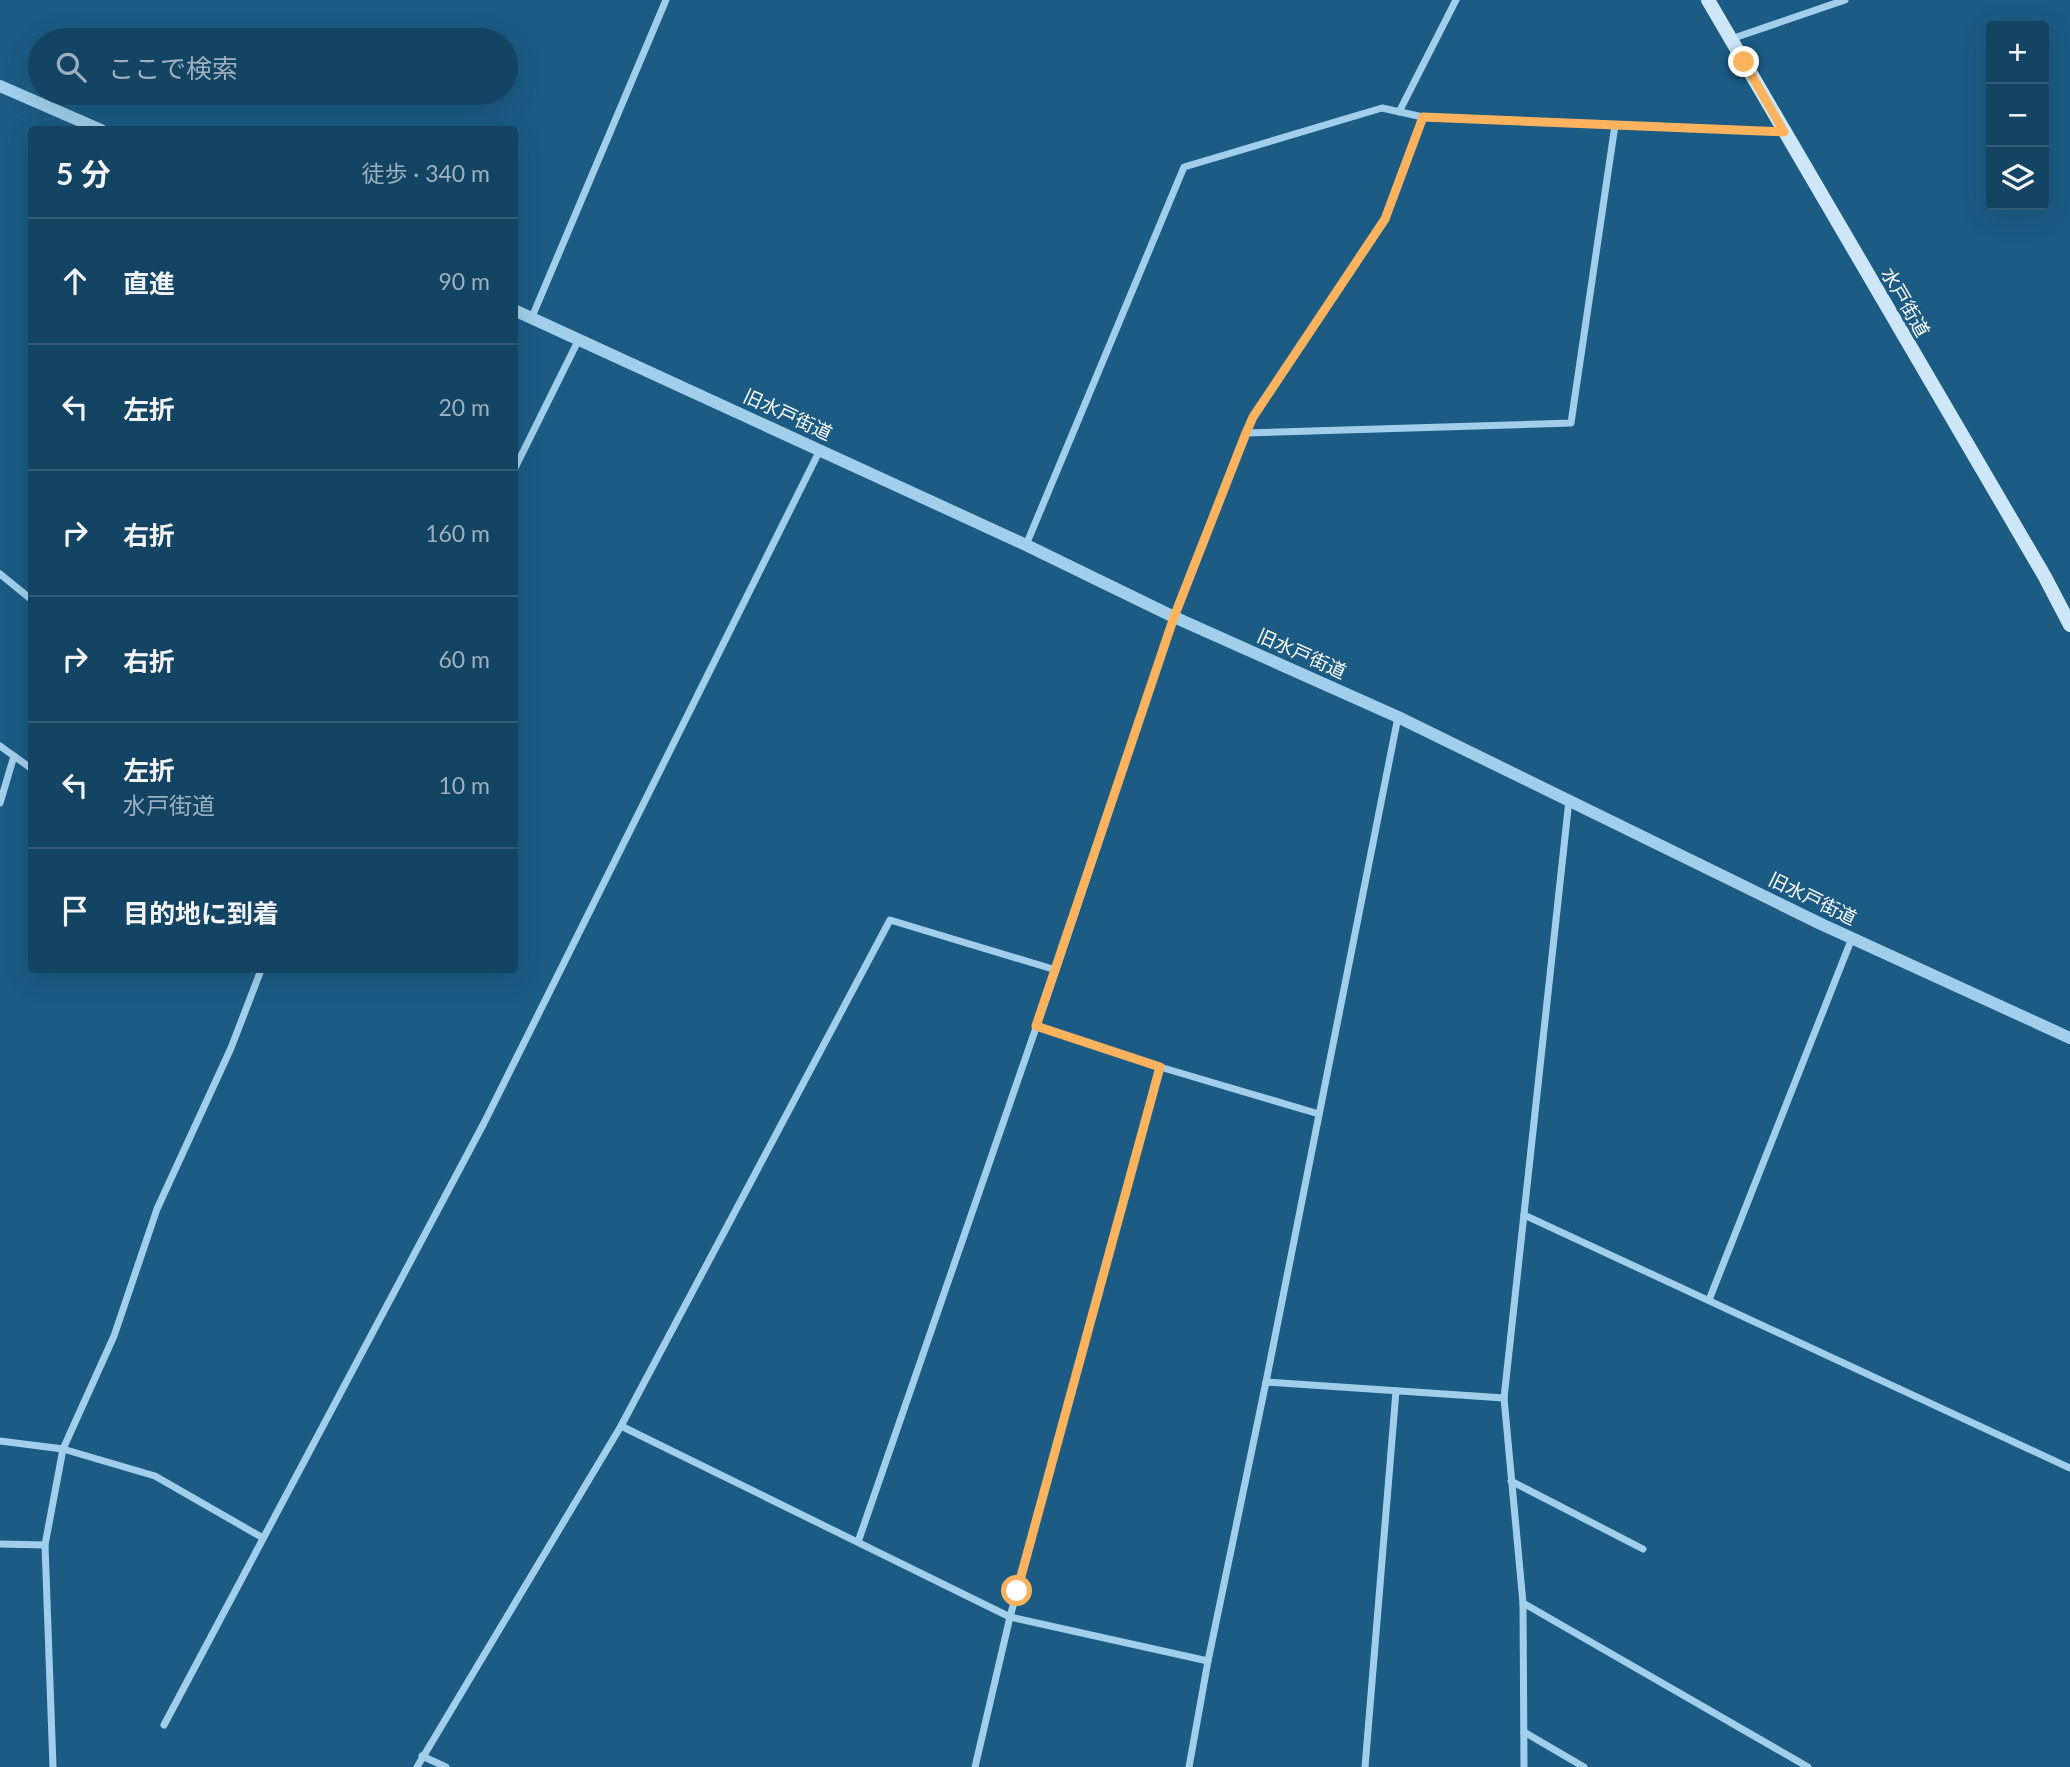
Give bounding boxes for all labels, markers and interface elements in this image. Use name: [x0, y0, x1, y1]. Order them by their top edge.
map controls: [1986, 21, 2049, 210]
button: +: [1986, 21, 2049, 84]
search box: [28, 28, 518, 105]
route end: [1728, 46, 1759, 77]
icon: search: [52, 48, 90, 86]
text: ここで検索: [108, 52, 238, 84]
button: −: [1986, 84, 2049, 147]
button: layers: [1986, 147, 2049, 210]
text: 5 分: [56, 155, 111, 191]
text: 徒歩 · 340 m: [361, 159, 490, 187]
icon: ahead: [56, 262, 94, 300]
street label: 水戸街道: [1877, 263, 1935, 341]
text: 直進: [123, 267, 175, 299]
text: 90 m: [439, 267, 490, 295]
street label: 旧水戸街道: [740, 383, 836, 445]
icon: left: [56, 388, 94, 426]
text: 左折: [123, 393, 175, 425]
text: 20 m: [439, 393, 490, 421]
icon: right: [56, 514, 94, 552]
text: 右折: [123, 519, 175, 551]
text: 160 m: [425, 519, 490, 547]
street label: 旧水戸街道: [1254, 623, 1350, 683]
icon: right: [56, 640, 94, 678]
text: 右折: [123, 645, 175, 677]
text: 60 m: [439, 645, 490, 673]
text: 左折: [123, 754, 175, 786]
icon: left: [56, 766, 94, 804]
text: 10 m: [439, 771, 490, 799]
text: 水戸街道: [123, 791, 215, 819]
street label: 旧水戸街道: [1765, 867, 1861, 929]
icon: arrive: [56, 892, 94, 930]
text: 目的地に到着: [123, 897, 279, 929]
route start: [1001, 1575, 1032, 1606]

